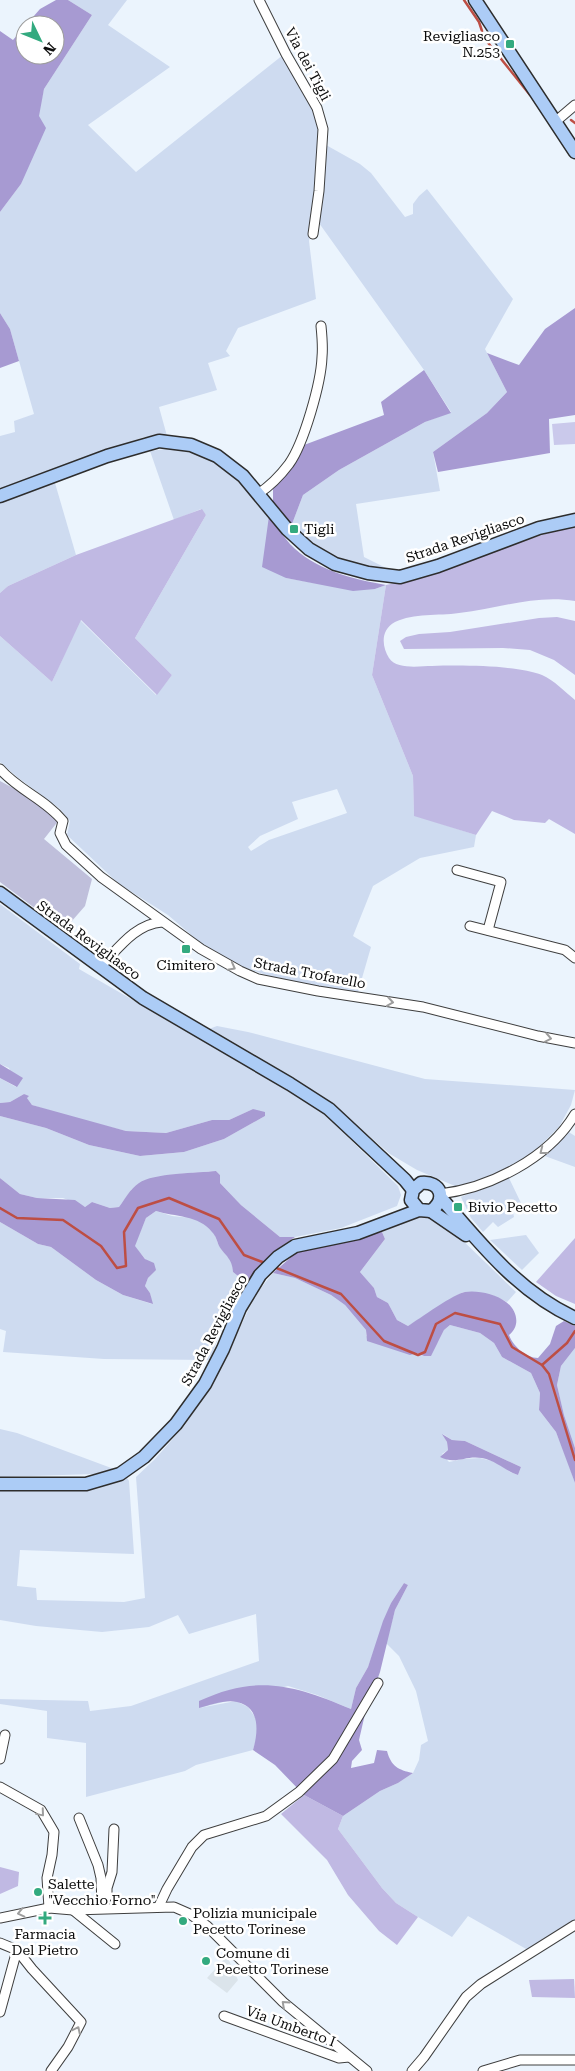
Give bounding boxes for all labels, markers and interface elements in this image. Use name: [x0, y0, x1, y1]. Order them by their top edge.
north arrow: [15, 15, 65, 65]
street label: Via dei Tigli: [282, 25, 334, 104]
place label: Revigliasco N.253: [423, 28, 500, 60]
marker: Revigliasco N.253: [504, 38, 516, 50]
text: N: [40, 39, 59, 58]
street label: Strada Revigliasco: [404, 510, 526, 566]
place label: Tigli: [304, 521, 335, 537]
marker: Tigli: [288, 523, 300, 535]
street label: Strada Revigliasco: [34, 897, 144, 983]
marker: Cimitero: [180, 943, 192, 955]
street label: Strada Trofarello: [253, 954, 367, 992]
place label: Cimitero: [157, 957, 215, 973]
one-way arrow: [227, 961, 236, 971]
one-way arrow: [386, 996, 395, 1006]
one-way arrow: [544, 1032, 553, 1043]
one-way arrow: [540, 1145, 549, 1153]
place label: Bivio Pecetto: [468, 1199, 558, 1215]
marker: Bivio Pecetto: [452, 1201, 464, 1213]
street label: Strada Revigliasco: [178, 1271, 250, 1389]
one-way arrow: [35, 1807, 44, 1816]
place label: Salette "Vecchio Forno": [48, 1876, 156, 1908]
marker: Salette "Vecchio Forno": [32, 1886, 44, 1898]
place label: Polizia municipale Pecetto Torinese: [193, 1905, 317, 1937]
one-way arrow: [16, 1907, 25, 1918]
marker: Farmacia Del Pietro: [39, 1912, 51, 1924]
marker: Polizia municipale Pecetto Torinese: [177, 1915, 189, 1927]
place label: Farmacia Del Pietro: [12, 1926, 78, 1958]
place label: Comune di Pecetto Torinese: [216, 1945, 329, 1977]
marker: Comune di Pecetto Torinese: [200, 1955, 212, 1967]
one-way arrow: [282, 2000, 291, 2009]
street label: Via Umberto I: [244, 2002, 338, 2050]
one-way arrow: [71, 2026, 81, 2035]

